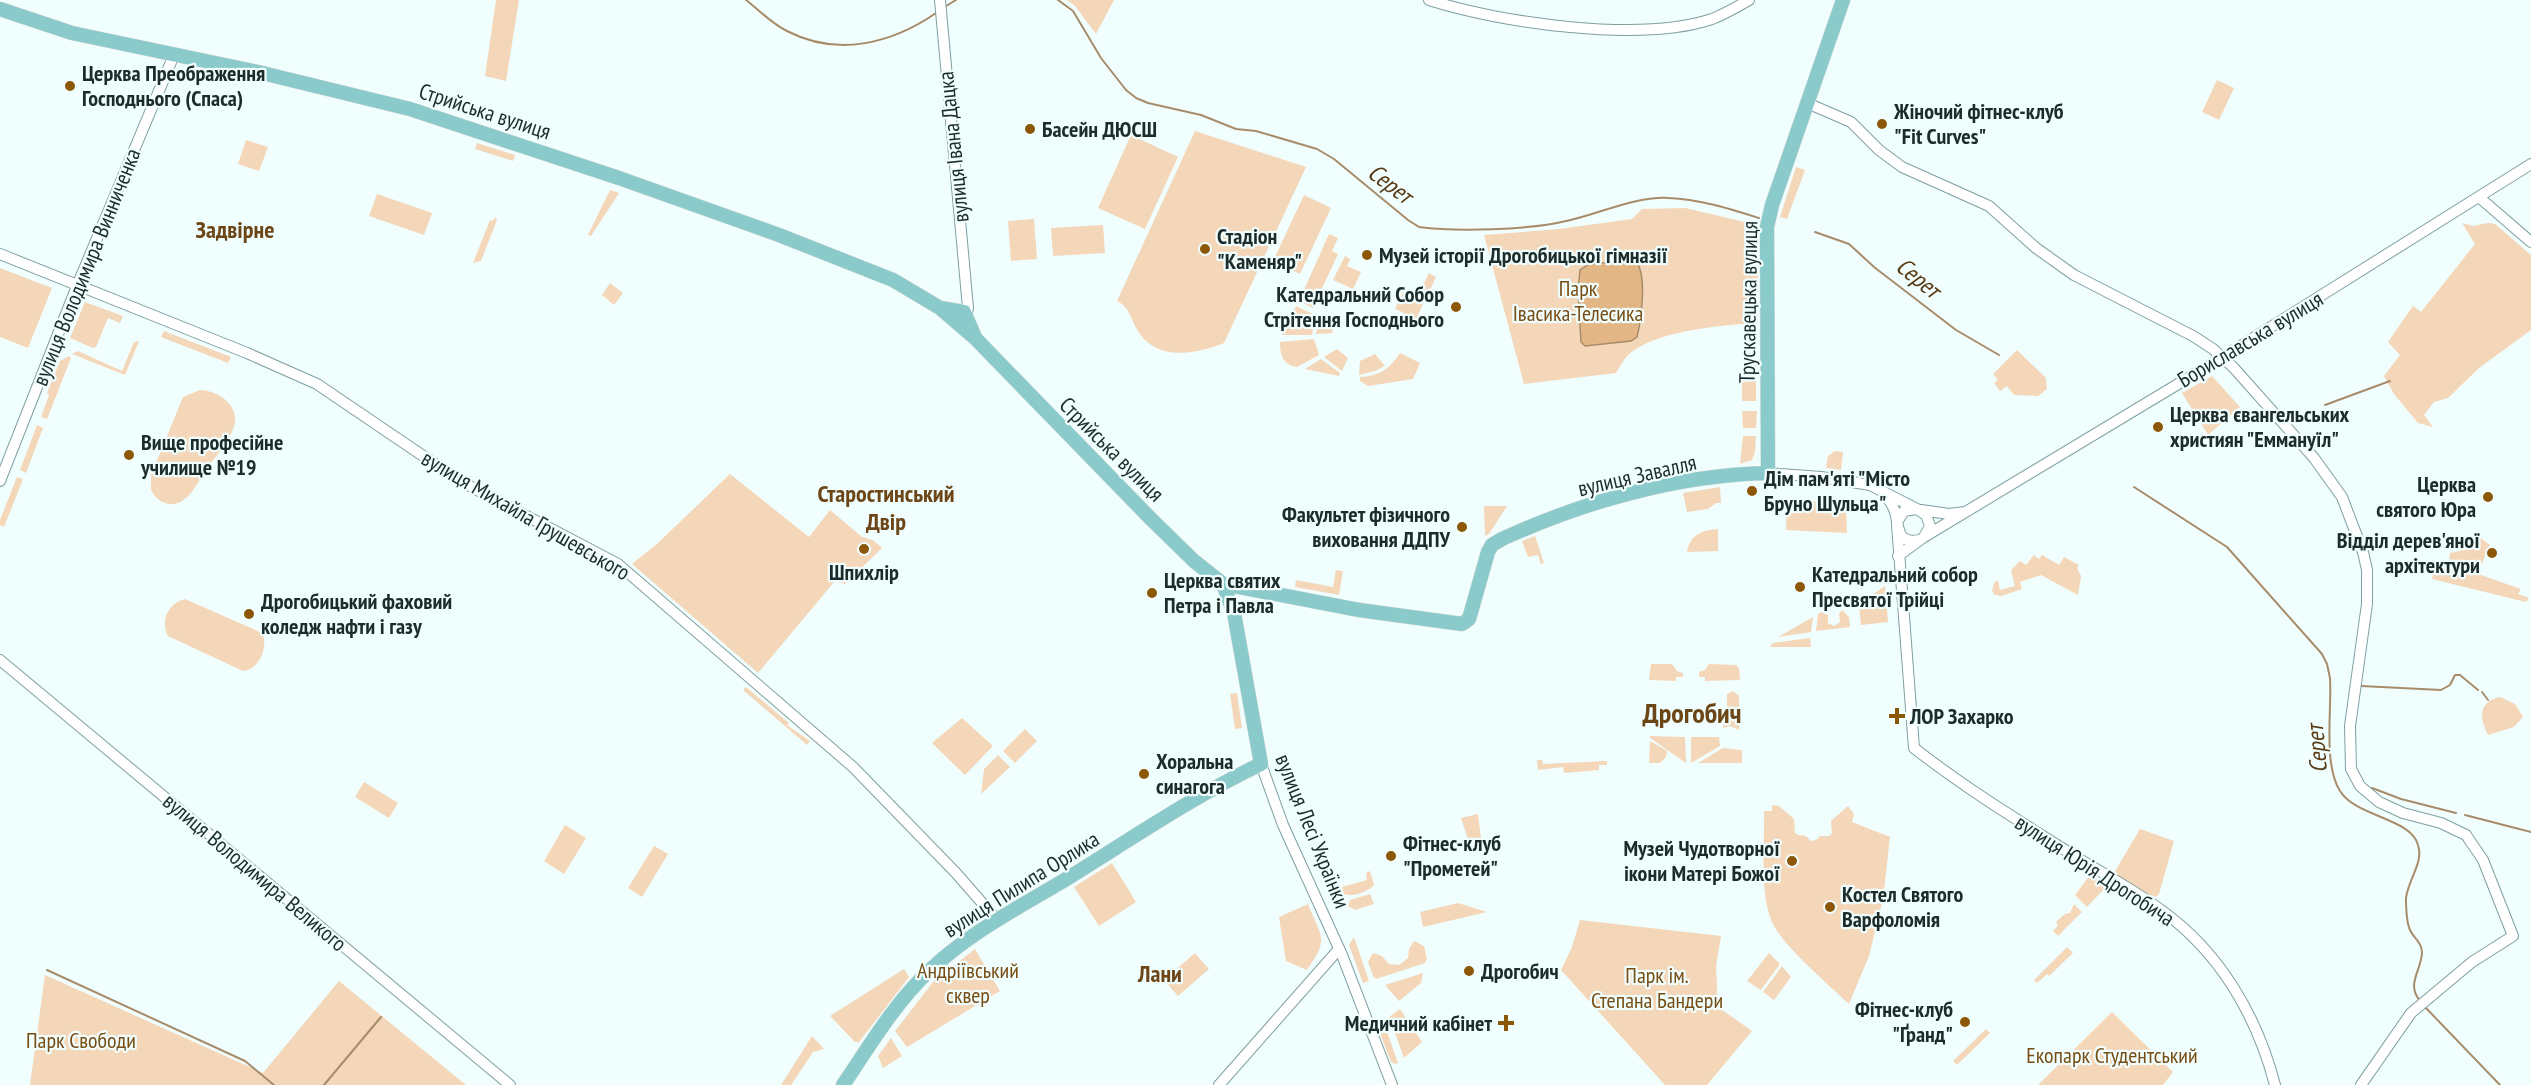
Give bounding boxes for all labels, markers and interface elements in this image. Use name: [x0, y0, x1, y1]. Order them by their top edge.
place label: Церква Преображення Господнього (Спаса): [82, 59, 265, 112]
street label: вулиця Івана Дацка: [931, 70, 975, 224]
street label: Стрийська вулиця: [416, 77, 554, 145]
marker: Церква Преображення Господнього (Спаса): [63, 79, 77, 93]
place label: Жіночий фітнес-клуб "Fit Curves": [1893, 97, 2064, 150]
place label: Басейн ДЮСШ: [1042, 115, 1157, 143]
marker: Жіночий фітнес-клуб "Fit Curves": [1875, 117, 1889, 131]
marker: Басейн ДЮСШ: [1023, 122, 1037, 136]
street label: вулиця Володимира Винниченка: [26, 144, 146, 390]
water label: Серет: [1362, 157, 1422, 213]
district label: Задвірне: [196, 214, 274, 245]
street label: Трускавецька вулиця: [1733, 221, 1763, 383]
place label: Стадіон "Каменяр": [1217, 222, 1302, 275]
place label: Музей історії Дрогобицької гімназії: [1379, 241, 1667, 269]
marker: Стадіон "Каменяр": [1198, 242, 1212, 256]
marker: Музей історії Дрогобицької гімназії: [1360, 248, 1374, 262]
water label: Серет: [1890, 250, 1949, 307]
park label: Парк Івасика-Телесика: [1513, 274, 1643, 327]
place label: Катедральний Собор Стрітення Господнього: [1264, 280, 1444, 333]
street label: Бориславська вулиця: [2172, 285, 2328, 393]
marker: Катедральний Собор Стрітення Господнього: [1449, 300, 1463, 314]
street label: Стрийська вулиця: [1054, 391, 1170, 507]
place label: Церква євангельських християн "Еммануїл": [2170, 400, 2350, 453]
marker: Церква євангельських християн "Еммануїл": [2151, 420, 2165, 434]
place label: Вище професійне училище №19: [140, 428, 283, 481]
street label: вулиця Михайла Грушевського: [417, 444, 635, 586]
marker: Вище професійне училище №19: [122, 448, 136, 462]
street label: вулиця Завалля: [1575, 448, 1699, 502]
place label: Дім пам'яті "Місто Бруно Шульца": [1764, 464, 1910, 517]
place label: Церква святого Юра: [2376, 470, 2476, 523]
district label: Старостинський Двір: [818, 478, 954, 537]
marker: Дім пам'яті "Місто Бруно Шульца": [1745, 484, 1759, 498]
marker: Церква святого Юра: [2481, 490, 2495, 504]
place label: Факультет фізичного виховання ДДПУ: [1282, 500, 1451, 553]
marker: Факультет фізичного виховання ДДПУ: [1455, 520, 1469, 534]
place label: Відділ дерев'яної архітектури: [2337, 526, 2480, 579]
marker: Шпихлір: [857, 542, 871, 556]
marker: Відділ дерев'яної архітектури: [2485, 546, 2499, 560]
place label: Шпихлір: [829, 558, 899, 586]
place label: Катедральний собор Пресвятої Трійці: [1812, 560, 1978, 613]
place label: Церква святих Петра і Павла: [1164, 566, 1281, 619]
marker: Катедральний собор Пресвятої Трійці: [1793, 580, 1807, 594]
marker: Церква святих Петра і Павла: [1145, 586, 1159, 600]
place label: Дрогобицький фаховий коледж нафти і газу: [261, 587, 452, 640]
marker: Дрогобицький фаховий коледж нафти і газу: [242, 607, 256, 621]
district label: Дрогобич: [1643, 694, 1741, 731]
place label: ЛОР Захарко: [1909, 702, 2014, 730]
marker: ЛОР Захарко: [1888, 707, 1906, 725]
water label: Серет: [2299, 720, 2334, 774]
place label: Хоральна синагога: [1156, 747, 1233, 800]
street label: вулиця Лесі Українки: [1269, 750, 1357, 912]
marker: Хоральна синагога: [1137, 767, 1151, 781]
street label: вулиця Володимира Великого: [157, 787, 353, 957]
street label: вулиця Юрія Дрогобича: [2010, 808, 2180, 932]
street label: вулиця Пилипа Орлика: [938, 825, 1104, 943]
place label: Фітнес-клуб "Прометей": [1403, 829, 1501, 882]
place label: Музей Чудотворної ікони Матері Божої: [1623, 834, 1780, 887]
marker: Фітнес-клуб "Прометей": [1384, 849, 1398, 863]
marker: Музей Чудотворної ікони Матері Божої: [1785, 854, 1799, 868]
place label: Костел Святого Варфоломія: [1842, 880, 1963, 933]
marker: Костел Святого Варфоломія: [1823, 900, 1837, 914]
park label: Андріївський сквер: [917, 956, 1019, 1009]
place label: Дрогобич: [1481, 957, 1559, 985]
district label: Лани: [1137, 958, 1182, 989]
park label: Парк ім. Степана Бандери: [1591, 961, 1723, 1014]
marker: Дрогобич: [1462, 964, 1476, 978]
place label: Фітнес-клуб "Ґранд": [1855, 995, 1953, 1048]
place label: Медичний кабінет: [1345, 1009, 1492, 1037]
marker: Медичний кабінет: [1497, 1014, 1515, 1032]
marker: Фітнес-клуб "Ґранд": [1958, 1015, 1972, 1029]
park label: Парк Свободи: [26, 1026, 136, 1054]
park label: Екопарк Студентський: [2026, 1041, 2198, 1069]

